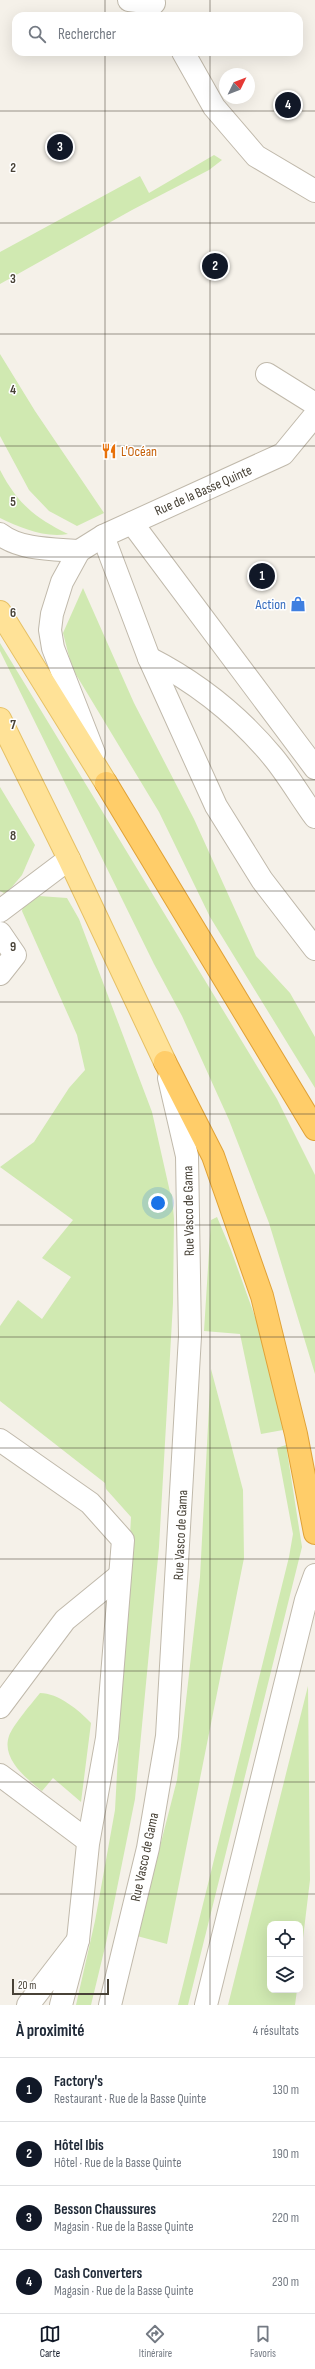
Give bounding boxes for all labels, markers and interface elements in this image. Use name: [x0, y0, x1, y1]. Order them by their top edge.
search box: [12, 12, 303, 56]
icon: search: [26, 23, 48, 45]
text: Rechercher: [58, 25, 116, 44]
north arrow: [219, 68, 255, 104]
pin: 4: [275, 90, 301, 120]
pin: 3: [47, 132, 73, 162]
text: 2: [10, 160, 16, 176]
pin: 2: [202, 251, 228, 281]
text: 3: [10, 271, 16, 287]
text: 4: [10, 382, 16, 398]
restaurant icon: L'Océan: [100, 442, 118, 460]
place label: L'Océan: [121, 443, 157, 460]
street label: Rue de la Basse Quinte: [152, 461, 255, 520]
text: 5: [10, 494, 16, 510]
pin: 1: [249, 561, 275, 591]
shop icon: Action: [289, 595, 307, 613]
place label: Action: [255, 596, 286, 613]
text: 6: [10, 605, 16, 621]
text: 7: [10, 717, 16, 733]
text: 8: [10, 828, 16, 844]
text: 9: [10, 939, 16, 955]
street label: Rue Vasco de Gama: [179, 1166, 198, 1256]
your location: [148, 1193, 168, 1213]
street label: Rue Vasco de Gama: [170, 1489, 191, 1581]
street label: Rue Vasco de Gama: [127, 1811, 162, 1903]
map controls: [267, 1921, 303, 1993]
button: locate: [267, 1921, 303, 1957]
button: layers: [267, 1957, 303, 1993]
scale bar: [12, 1977, 109, 1996]
text: 20 m: [18, 1979, 36, 1992]
text: À proximité: [16, 2021, 84, 2041]
text: 4 résultats: [253, 2023, 299, 2039]
text: Factory's: [54, 2072, 103, 2091]
text: 1: [26, 2082, 32, 2098]
text: 130 m: [273, 2082, 299, 2098]
text: Restaurant · Rue de la Basse Quinte: [54, 2091, 206, 2107]
text: Hôtel Ibis: [54, 2136, 104, 2155]
text: 2: [26, 2146, 32, 2162]
text: 190 m: [272, 2146, 299, 2162]
text: Hôtel · Rue de la Basse Quinte: [54, 2155, 181, 2171]
text: Besson Chaussures: [54, 2200, 156, 2219]
text: 3: [26, 2210, 32, 2226]
text: 220 m: [272, 2210, 299, 2226]
text: Magasin · Rue de la Basse Quinte: [54, 2219, 193, 2235]
text: Cash Converters: [54, 2264, 142, 2283]
text: 4: [26, 2274, 32, 2290]
text: 230 m: [272, 2274, 299, 2290]
text: Magasin · Rue de la Basse Quinte: [54, 2283, 193, 2299]
tab: Carte: [39, 2323, 61, 2360]
tab: Itinéraire: [139, 2323, 172, 2360]
tab: Favoris: [250, 2323, 276, 2360]

